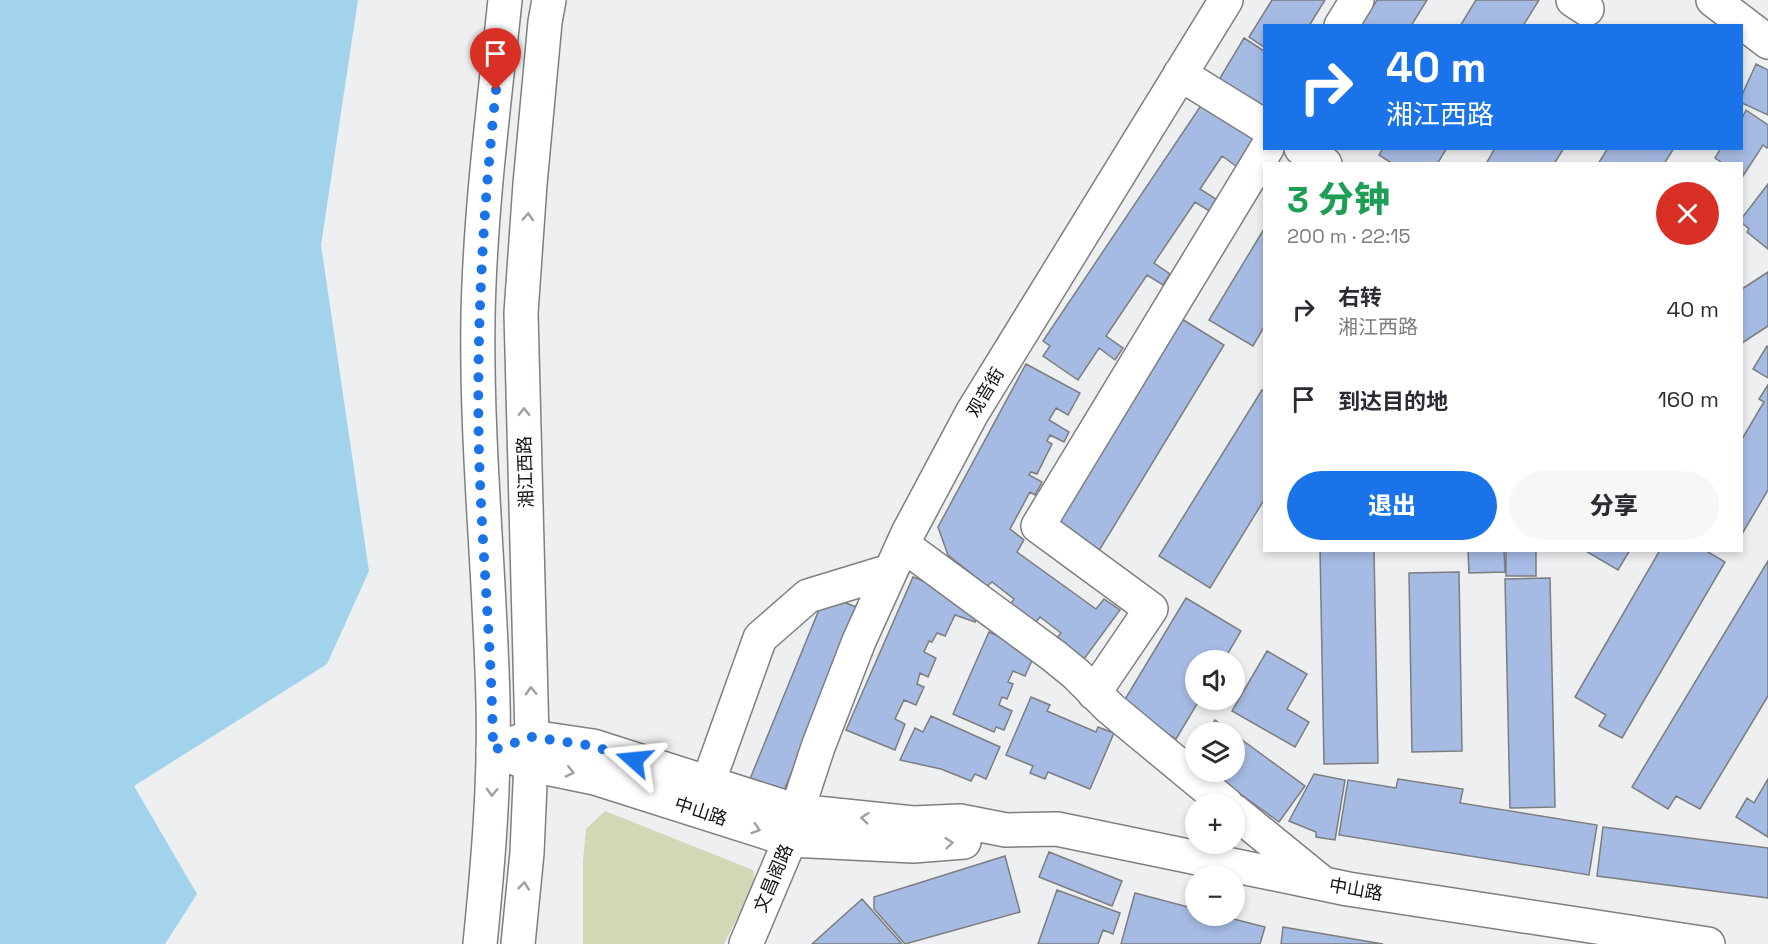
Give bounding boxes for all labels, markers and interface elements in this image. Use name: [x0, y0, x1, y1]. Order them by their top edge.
pin: [470, 28, 521, 90]
icon: arrive: [479, 37, 512, 70]
text: 40 m: [1386, 41, 1486, 94]
icon: right: [1287, 48, 1365, 126]
text: 湘江西路: [1386, 97, 1494, 132]
text: 3 分钟: [1287, 177, 1390, 223]
button: close: [1656, 182, 1719, 245]
one-way arrow: [521, 213, 534, 222]
text: 200 m · 22:15: [1287, 223, 1411, 249]
text: 右转: [1338, 283, 1382, 311]
icon: right: [1287, 293, 1320, 326]
text: 40 m: [1667, 295, 1719, 323]
text: 湘江西路: [1338, 314, 1418, 340]
street label: 观音街: [961, 363, 1009, 421]
icon: arrive: [1287, 383, 1320, 416]
text: 160 m: [1658, 385, 1719, 413]
text: 到达目的地: [1338, 387, 1448, 415]
one-way arrow: [517, 408, 530, 417]
street label: 湘江西路: [512, 436, 538, 508]
button: 退出: [1287, 471, 1497, 540]
button: 分享: [1509, 471, 1719, 540]
map controls: [1185, 650, 1245, 926]
button: sound: [1185, 650, 1245, 710]
one-way arrow: [525, 687, 537, 696]
button: layers: [1185, 722, 1245, 782]
position arrow: [602, 728, 666, 792]
one-way arrow: [564, 764, 574, 777]
one-way arrow: [485, 787, 498, 796]
street label: 中山路: [672, 792, 730, 830]
button: +: [1185, 794, 1245, 854]
one-way arrow: [861, 812, 870, 825]
one-way arrow: [750, 822, 761, 834]
one-way arrow: [944, 837, 953, 850]
street label: 文昌阁路: [748, 840, 798, 916]
button: −: [1185, 866, 1245, 926]
street label: 中山路: [1327, 873, 1385, 905]
one-way arrow: [517, 881, 529, 890]

